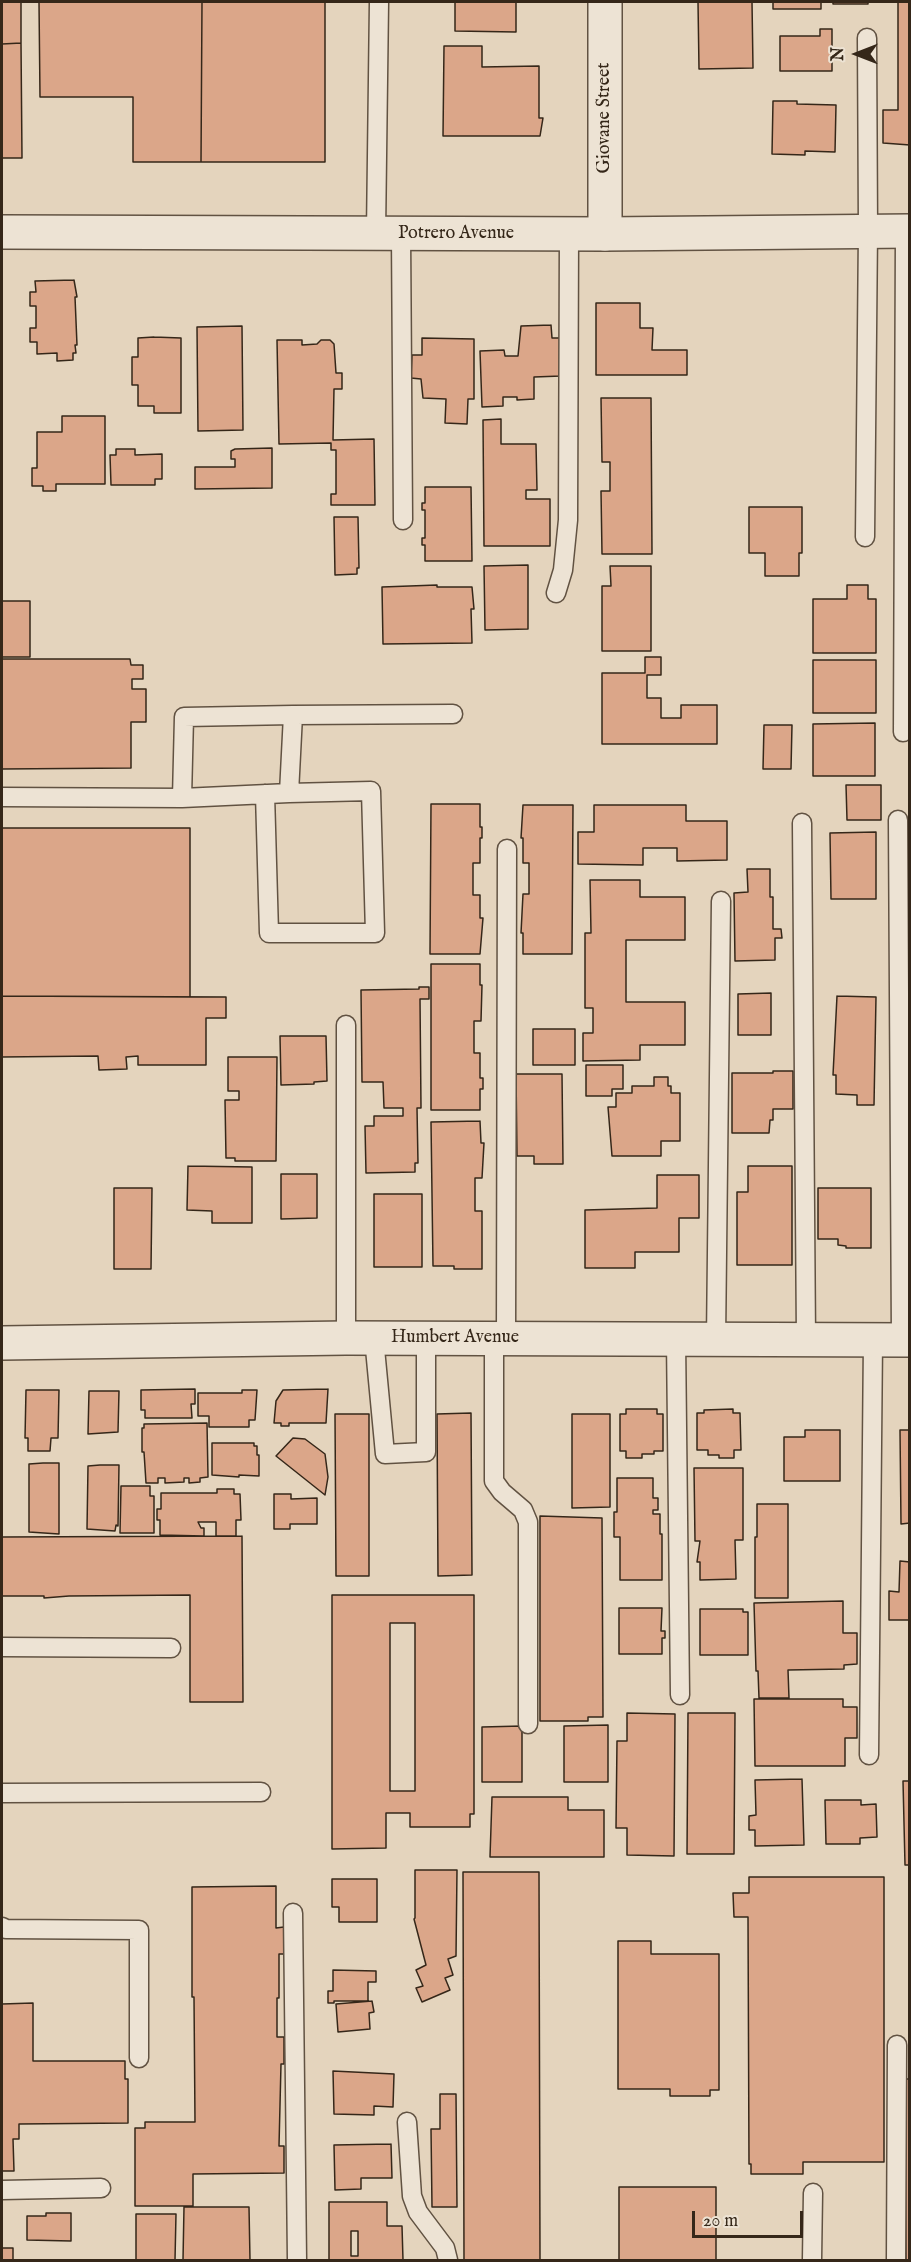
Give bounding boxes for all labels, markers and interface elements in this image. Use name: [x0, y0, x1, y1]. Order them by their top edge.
north arrow: [827, 24, 887, 84]
text: N: [829, 47, 849, 61]
street label: Giovane Street: [594, 63, 616, 173]
street label: Potrero Avenue: [398, 223, 514, 245]
street label: Humbert Avenue: [391, 1327, 519, 1349]
scale bar: [695, 2199, 806, 2237]
text: 20 m: [703, 2210, 738, 2233]

